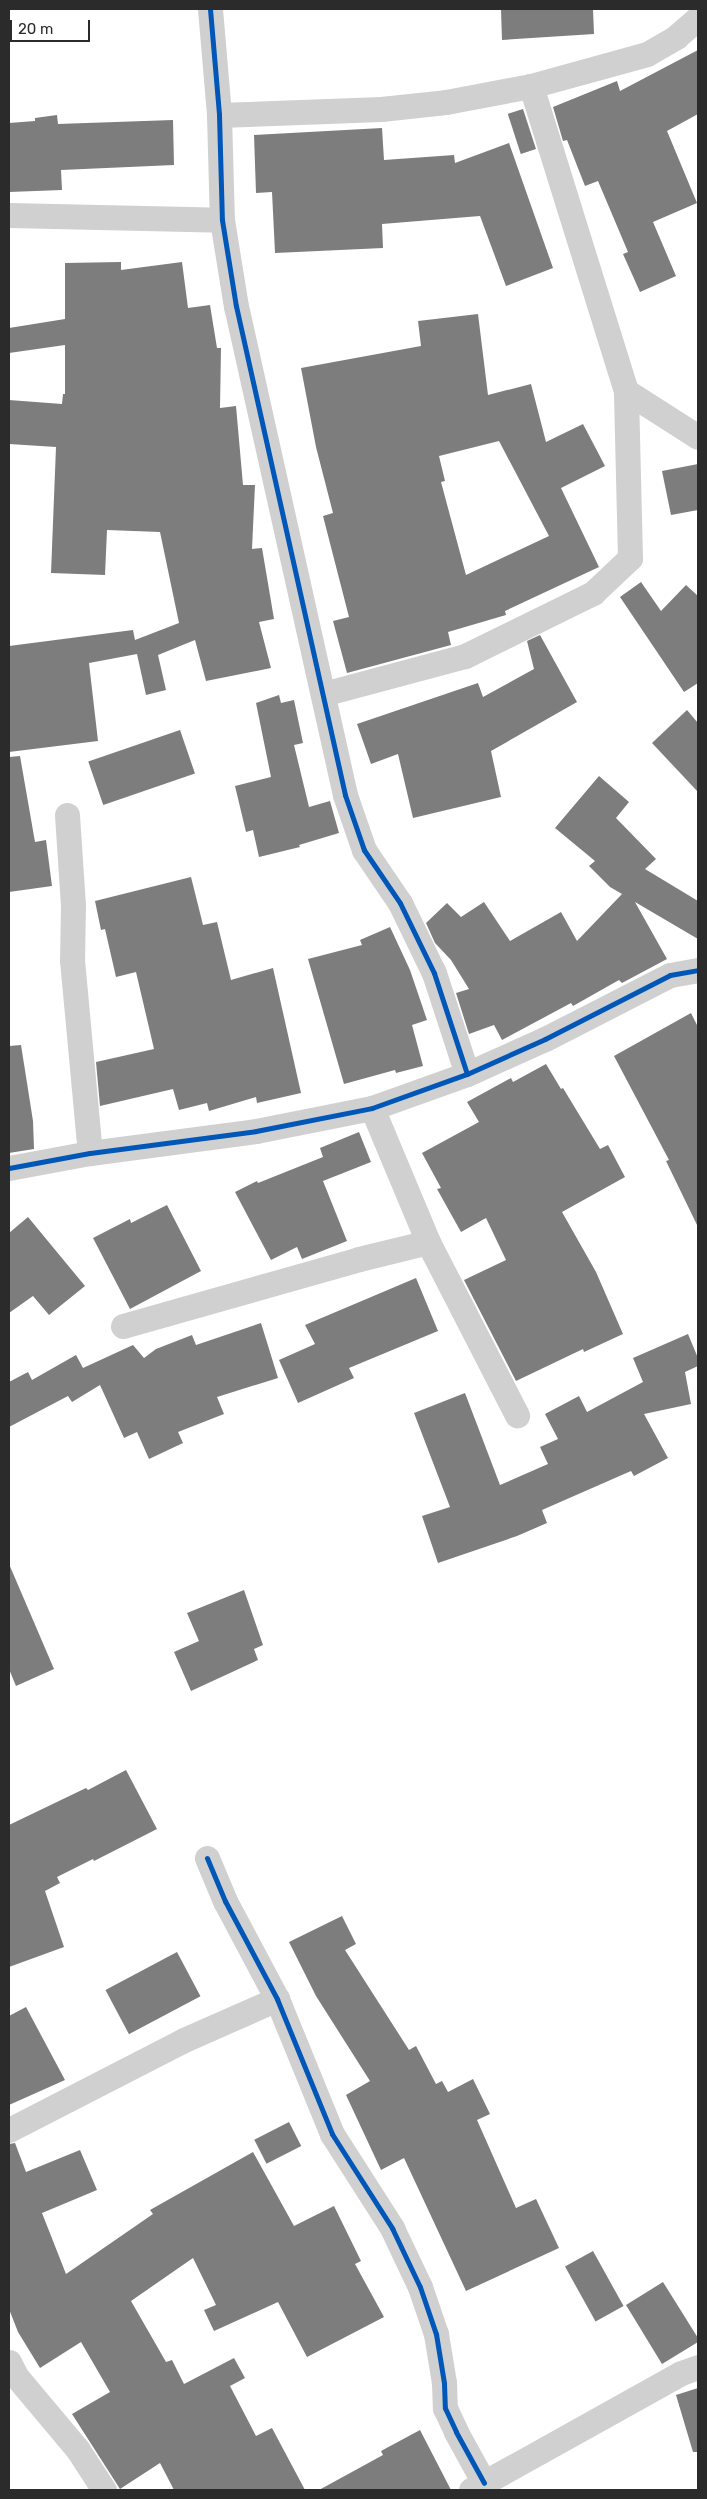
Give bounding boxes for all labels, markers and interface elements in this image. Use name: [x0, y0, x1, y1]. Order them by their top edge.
scale bar: [12, 10, 92, 42]
text: 20 m: [18, 20, 53, 38]

